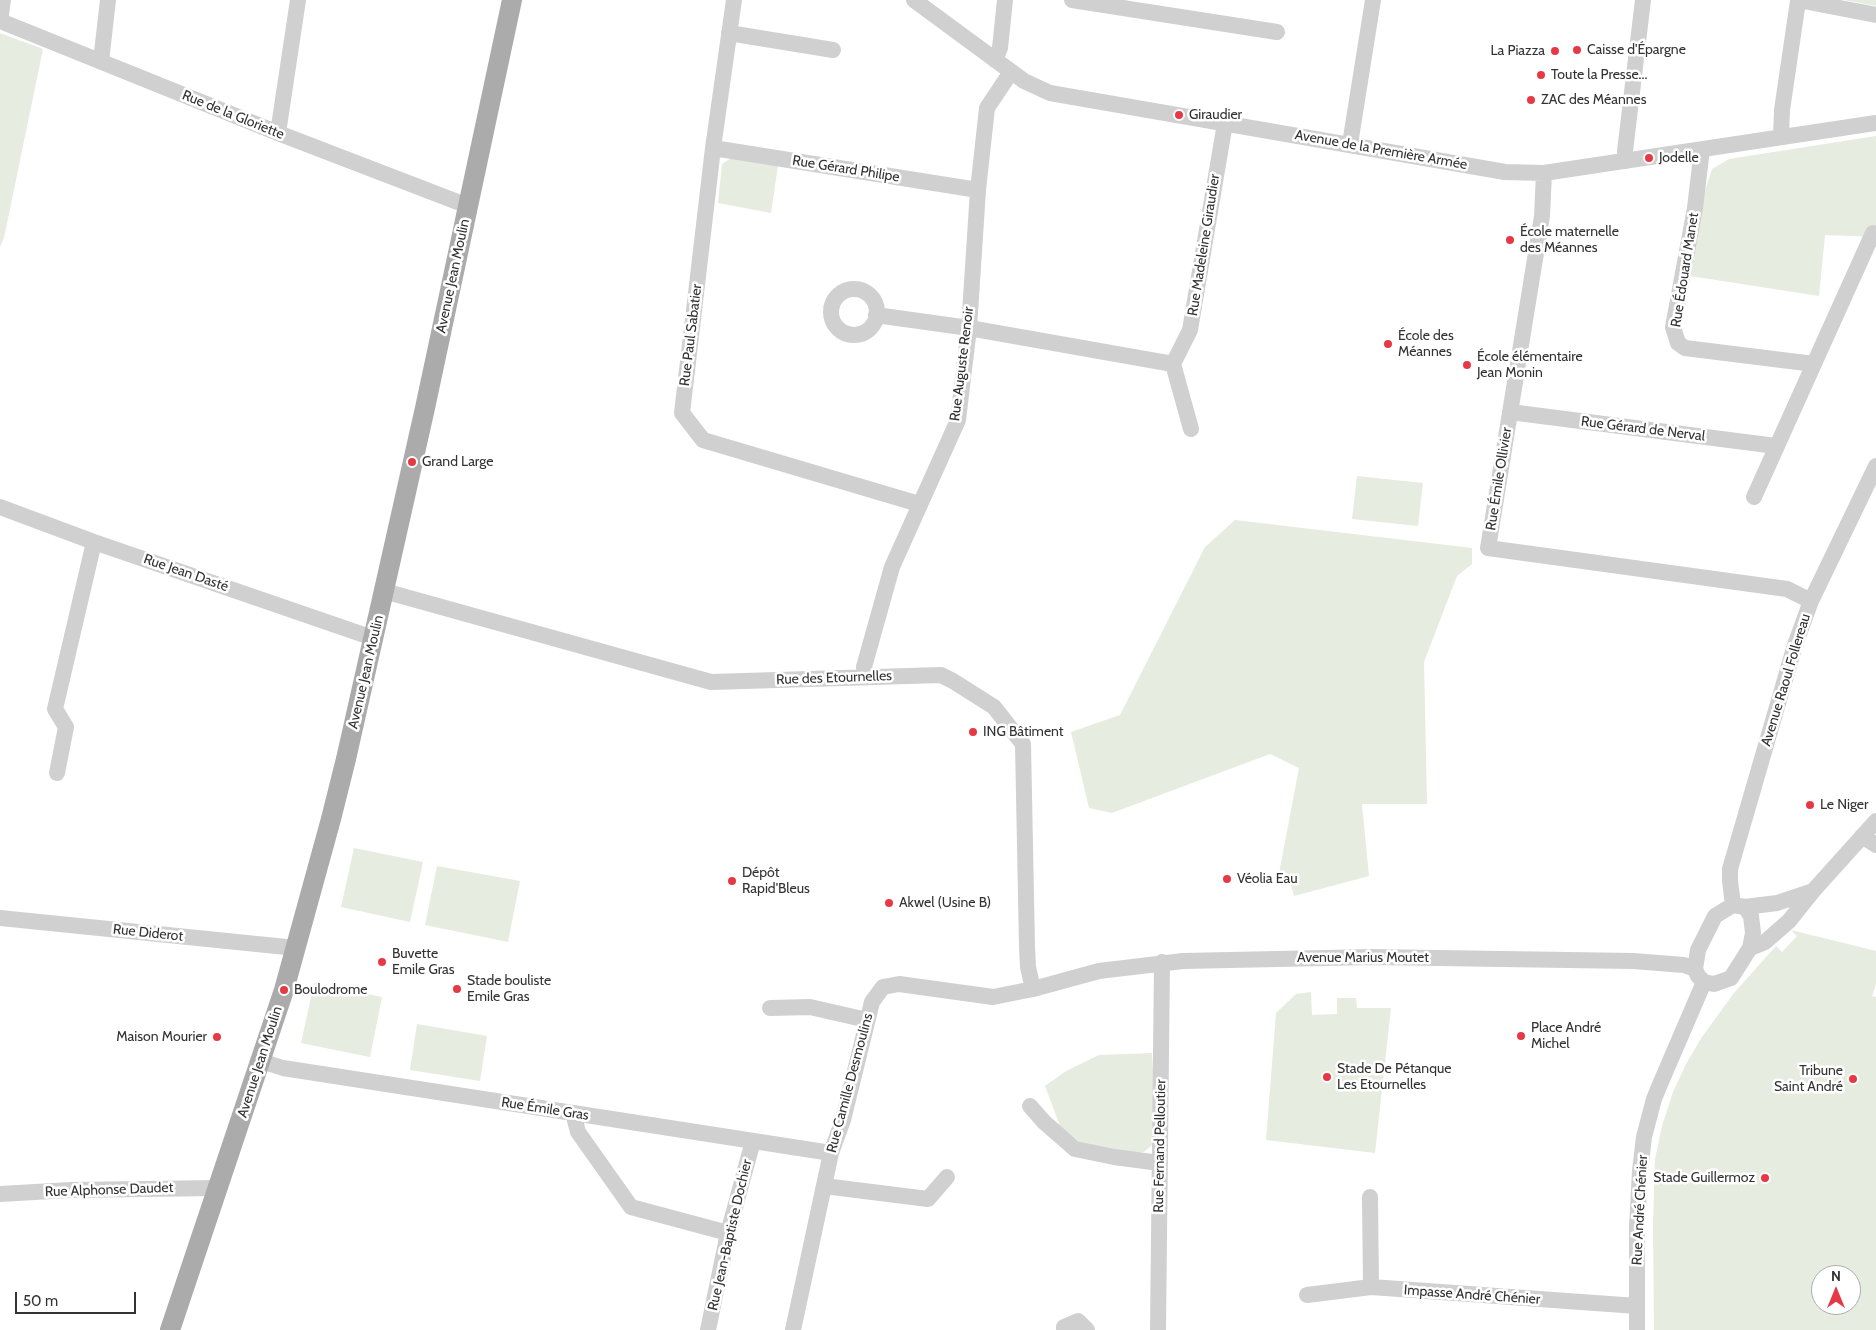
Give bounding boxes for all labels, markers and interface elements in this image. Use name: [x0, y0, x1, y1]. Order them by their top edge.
place label: Caisse d'Épargne: [1587, 42, 1686, 58]
place label: La Piazza: [1491, 43, 1545, 59]
marker: Caisse d'Épargne: [1571, 44, 1583, 56]
marker: La Piazza: [1549, 45, 1561, 57]
place label: Toute la Presse...: [1551, 67, 1647, 83]
marker: Toute la Presse...: [1535, 69, 1547, 81]
street label: Rue de la Gloriette: [180, 87, 286, 143]
place label: ZAC des Méannes: [1541, 92, 1647, 108]
marker: ZAC des Méannes: [1525, 94, 1537, 106]
place label: Giraudier: [1189, 107, 1242, 123]
marker: Giraudier: [1173, 109, 1185, 121]
street label: Avenue de la Première Armée: [1293, 127, 1469, 173]
place label: Jodelle: [1659, 150, 1699, 166]
street label: Rue Gérard Philipe: [791, 152, 901, 186]
marker: Jodelle: [1643, 152, 1655, 164]
street label: Rue Madeleine Giraudier: [1184, 173, 1224, 317]
street label: Rue Édouard Manet: [1668, 211, 1702, 329]
street label: Avenue Jean Moulin: [433, 217, 473, 335]
place label: École maternelle des Méannes: [1520, 224, 1619, 256]
marker: École maternelle des Méannes: [1504, 234, 1516, 246]
street label: Rue Paul Sabatier: [676, 283, 706, 387]
street label: Rue Auguste Renoir: [947, 306, 977, 422]
place label: École des Méannes: [1398, 328, 1454, 361]
marker: École des Méannes: [1382, 338, 1394, 350]
place label: École élémentaire Jean Monin: [1477, 349, 1583, 382]
marker: École élémentaire Jean Monin: [1461, 359, 1473, 371]
street label: Rue Gérard de Nerval: [1580, 413, 1706, 445]
street label: Rue Émile Ollivier: [1483, 426, 1515, 532]
place label: Grand Large: [422, 454, 493, 470]
marker: Grand Large: [406, 456, 418, 468]
street label: Rue Jean Dasté: [141, 551, 231, 595]
street label: Avenue Raoul Follereau: [1758, 612, 1814, 748]
street label: Avenue Jean Moulin: [345, 614, 387, 730]
street label: Rue des Etournelles: [776, 668, 892, 688]
place label: ING Bâtiment: [983, 724, 1063, 740]
marker: ING Bâtiment: [967, 726, 979, 738]
place label: Le Niger: [1820, 797, 1868, 813]
marker: Le Niger: [1804, 799, 1816, 811]
place label: Dépôt Rapid'Bleus: [742, 865, 810, 898]
place label: Véolia Eau: [1237, 871, 1298, 887]
marker: Véolia Eau: [1221, 873, 1233, 885]
marker: Dépôt Rapid'Bleus: [726, 875, 738, 887]
place label: Akwel (Usine B): [899, 895, 991, 911]
marker: Akwel (Usine B): [883, 897, 895, 909]
street label: Rue Diderot: [112, 921, 184, 945]
place label: Buvette Emile Gras: [392, 946, 455, 979]
street label: Avenue Marius Moutet: [1297, 950, 1429, 966]
marker: Buvette Emile Gras: [376, 956, 388, 968]
place label: Stade bouliste Emile Gras: [467, 973, 551, 1006]
place label: Boulodrome: [294, 982, 367, 998]
marker: Stade bouliste Emile Gras: [451, 983, 463, 995]
marker: Boulodrome: [278, 984, 290, 996]
street label: Avenue Jean Moulin: [234, 1004, 286, 1120]
street label: Rue Camille Desmoulins: [823, 1011, 877, 1155]
place label: Place André Michel: [1531, 1020, 1601, 1052]
place label: Maison Mourier: [116, 1029, 207, 1045]
marker: Place André Michel: [1515, 1030, 1527, 1042]
marker: Maison Mourier: [211, 1031, 223, 1043]
place label: Stade De Pétanque Les Etournelles: [1337, 1061, 1451, 1094]
place label: Tribune Saint André: [1774, 1063, 1843, 1096]
marker: Stade De Pétanque Les Etournelles: [1321, 1071, 1333, 1083]
marker: Tribune Saint André: [1847, 1073, 1859, 1085]
street label: Rue Fernand Pelloutier: [1150, 1079, 1170, 1213]
street label: Rue Émile Gras: [500, 1094, 590, 1124]
street label: Rue André Chénier: [1629, 1154, 1651, 1266]
street label: Rue Jean-Baptiste Dochier: [704, 1158, 756, 1312]
place label: Stade Guillermoz: [1653, 1170, 1755, 1186]
marker: Stade Guillermoz: [1759, 1172, 1771, 1184]
street label: Rue Alphonse Daudet: [44, 1179, 174, 1201]
north arrow: [1811, 1265, 1861, 1315]
text: N: [1831, 1267, 1841, 1285]
scale bar: [18, 1282, 139, 1314]
street label: Impasse André Chénier: [1403, 1282, 1541, 1308]
text: 50 m: [23, 1292, 58, 1310]

